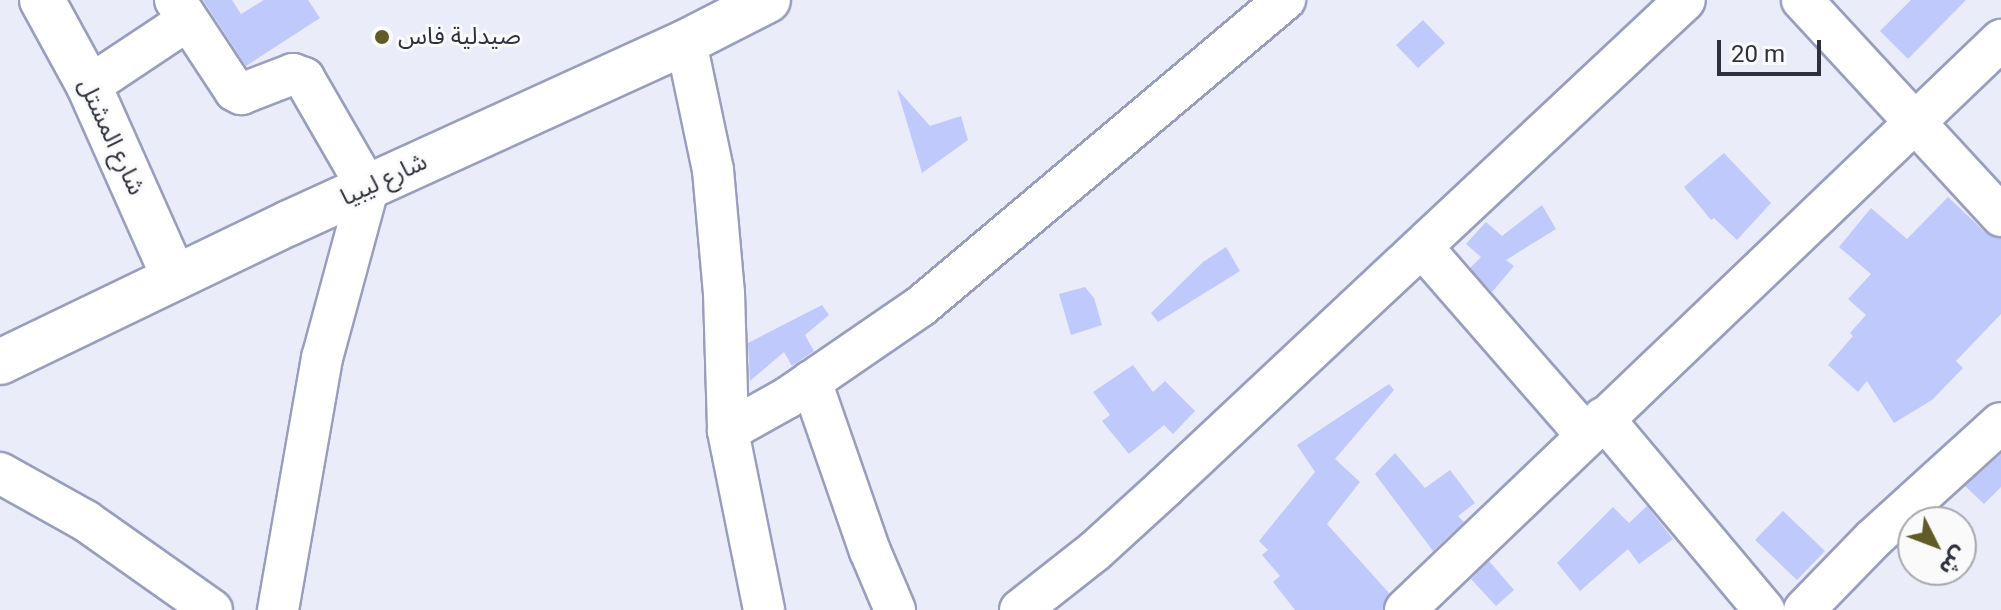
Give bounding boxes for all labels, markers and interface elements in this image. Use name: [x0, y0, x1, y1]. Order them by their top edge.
place label: صيدلية فاس: [398, 23, 521, 51]
scale bar: [1721, 24, 1825, 74]
marker: صيدلية فاس: [373, 28, 391, 46]
text: 20 m: [1731, 40, 1785, 68]
street label: شارع المشتل: [71, 74, 151, 200]
street label: شارع ليبيا: [336, 147, 432, 213]
north arrow: [1897, 506, 1977, 586]
text: ش: [1934, 541, 1973, 581]

